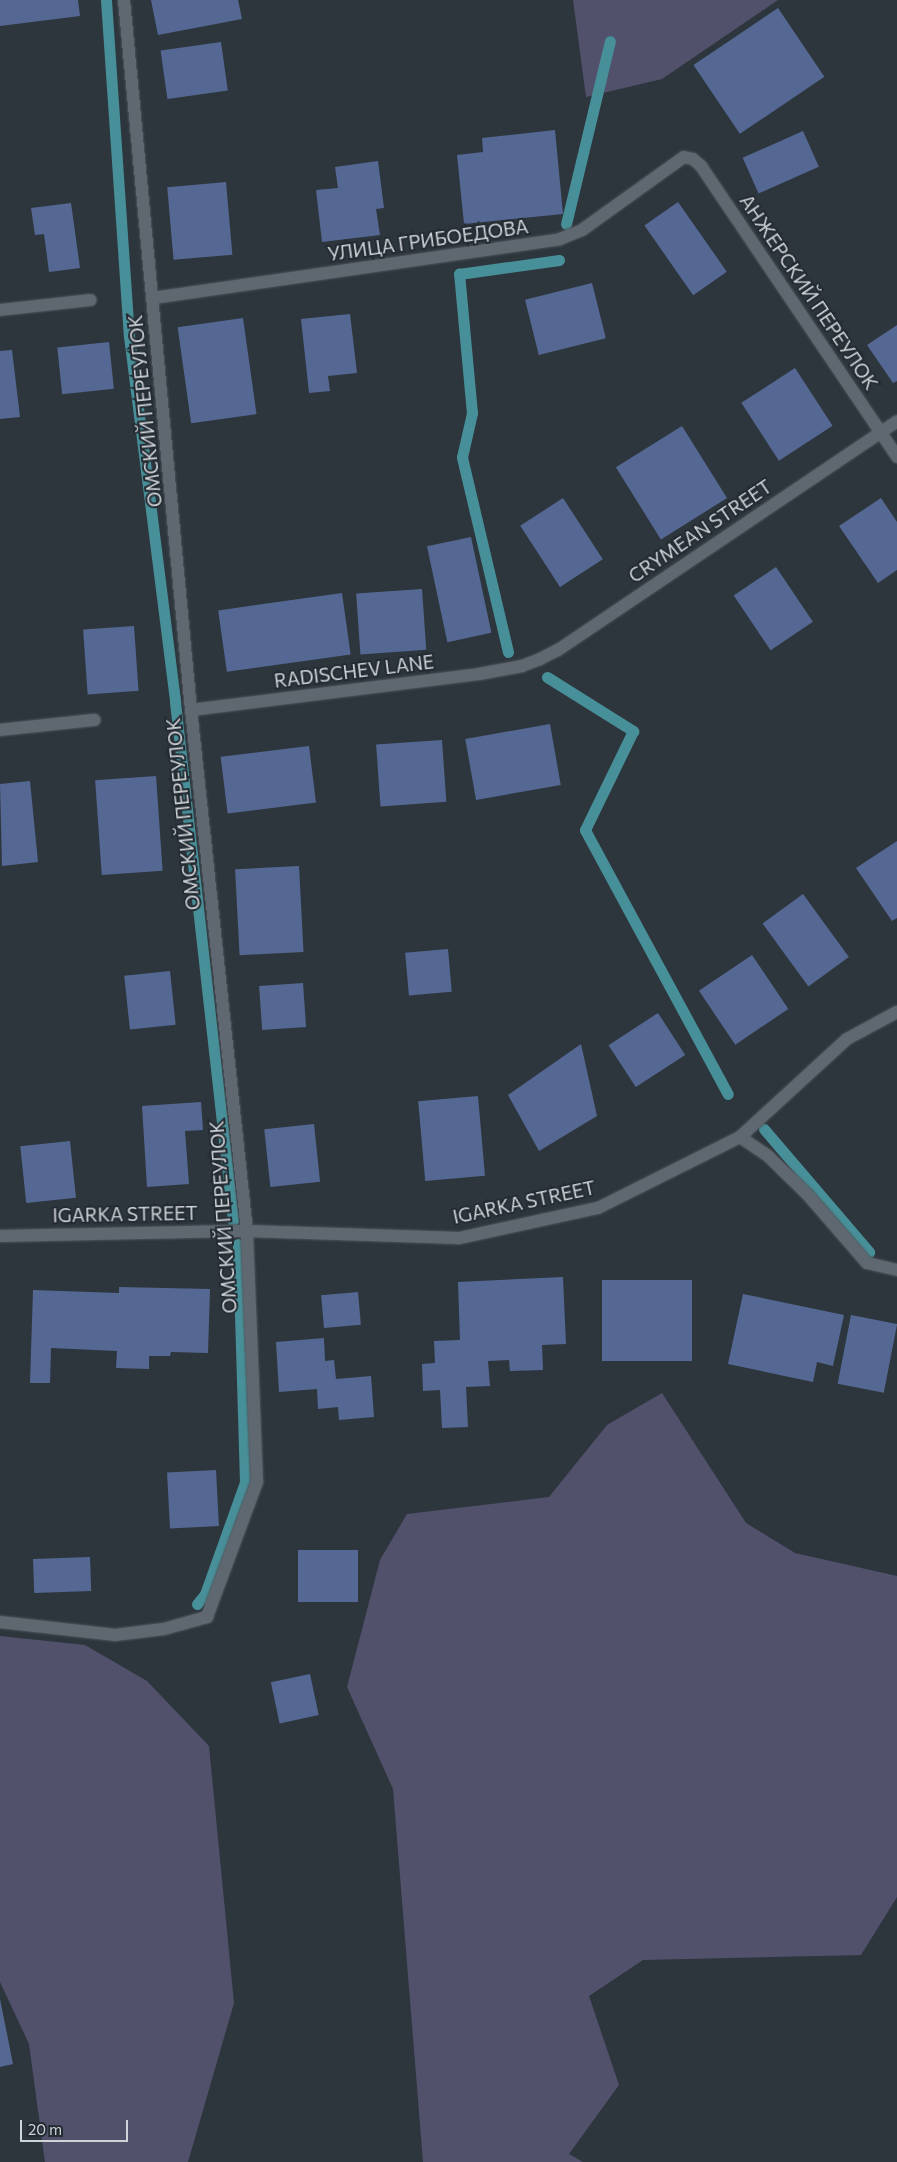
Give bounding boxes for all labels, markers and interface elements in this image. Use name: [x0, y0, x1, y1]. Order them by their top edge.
street label: АНЖЕРСКИЙ ПЕРЕУЛОК: [735, 190, 883, 394]
street label: УЛИЦА ГРИБОЕДОВА: [326, 215, 530, 265]
street label: ОМСКИЙ ПЕРЕУЛОК: [124, 314, 166, 508]
street label: CRYMEAN STREET: [624, 475, 776, 587]
street label: RADISCHEV LANE: [273, 650, 435, 692]
street label: ОМСКИЙ ПЕРЕУЛОК: [162, 717, 204, 911]
street label: ОМСКИЙ ПЕРЕУЛОК: [205, 1120, 241, 1314]
street label: IGARKA STREET: [451, 1176, 597, 1228]
street label: IGARKA STREET: [52, 1201, 198, 1227]
scale bar: [22, 2110, 130, 2142]
text: 20 m: [28, 2120, 62, 2138]

